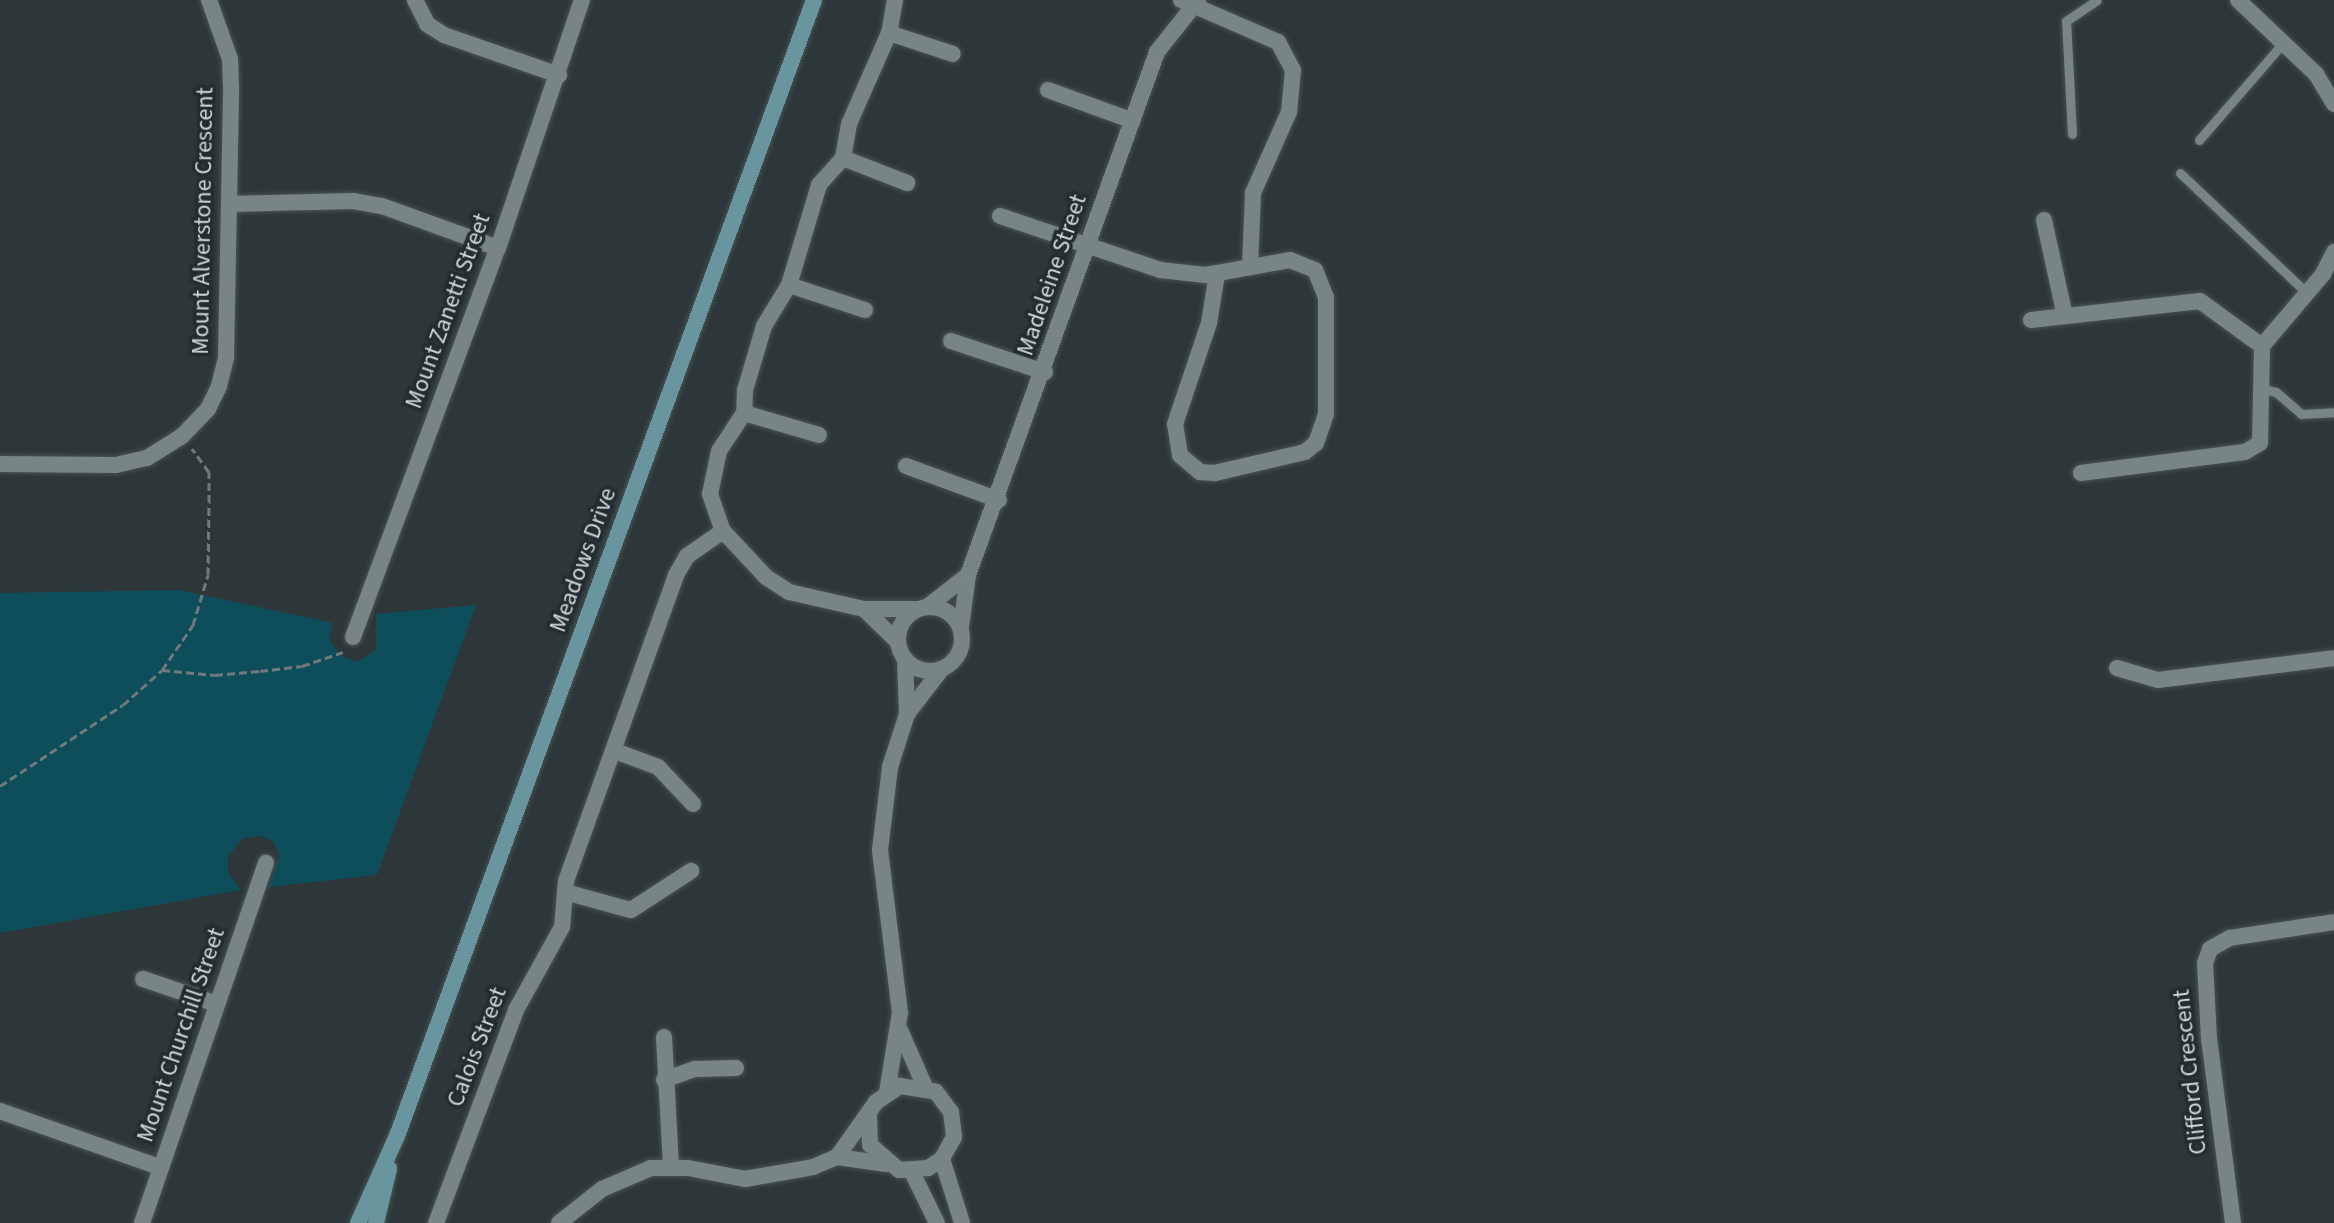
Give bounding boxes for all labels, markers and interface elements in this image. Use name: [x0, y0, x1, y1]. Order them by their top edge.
street label: Mount Alverstone Crescent: [186, 87, 220, 355]
street label: Madeleine Street: [1011, 191, 1093, 359]
street label: Mount Zanetti Street: [399, 209, 497, 413]
street label: Meadows Drive: [544, 484, 622, 636]
street label: Mount Churchill Street: [131, 924, 231, 1146]
street label: Calois Street: [441, 983, 513, 1111]
street label: Clifford Crescent: [2167, 988, 2213, 1156]

